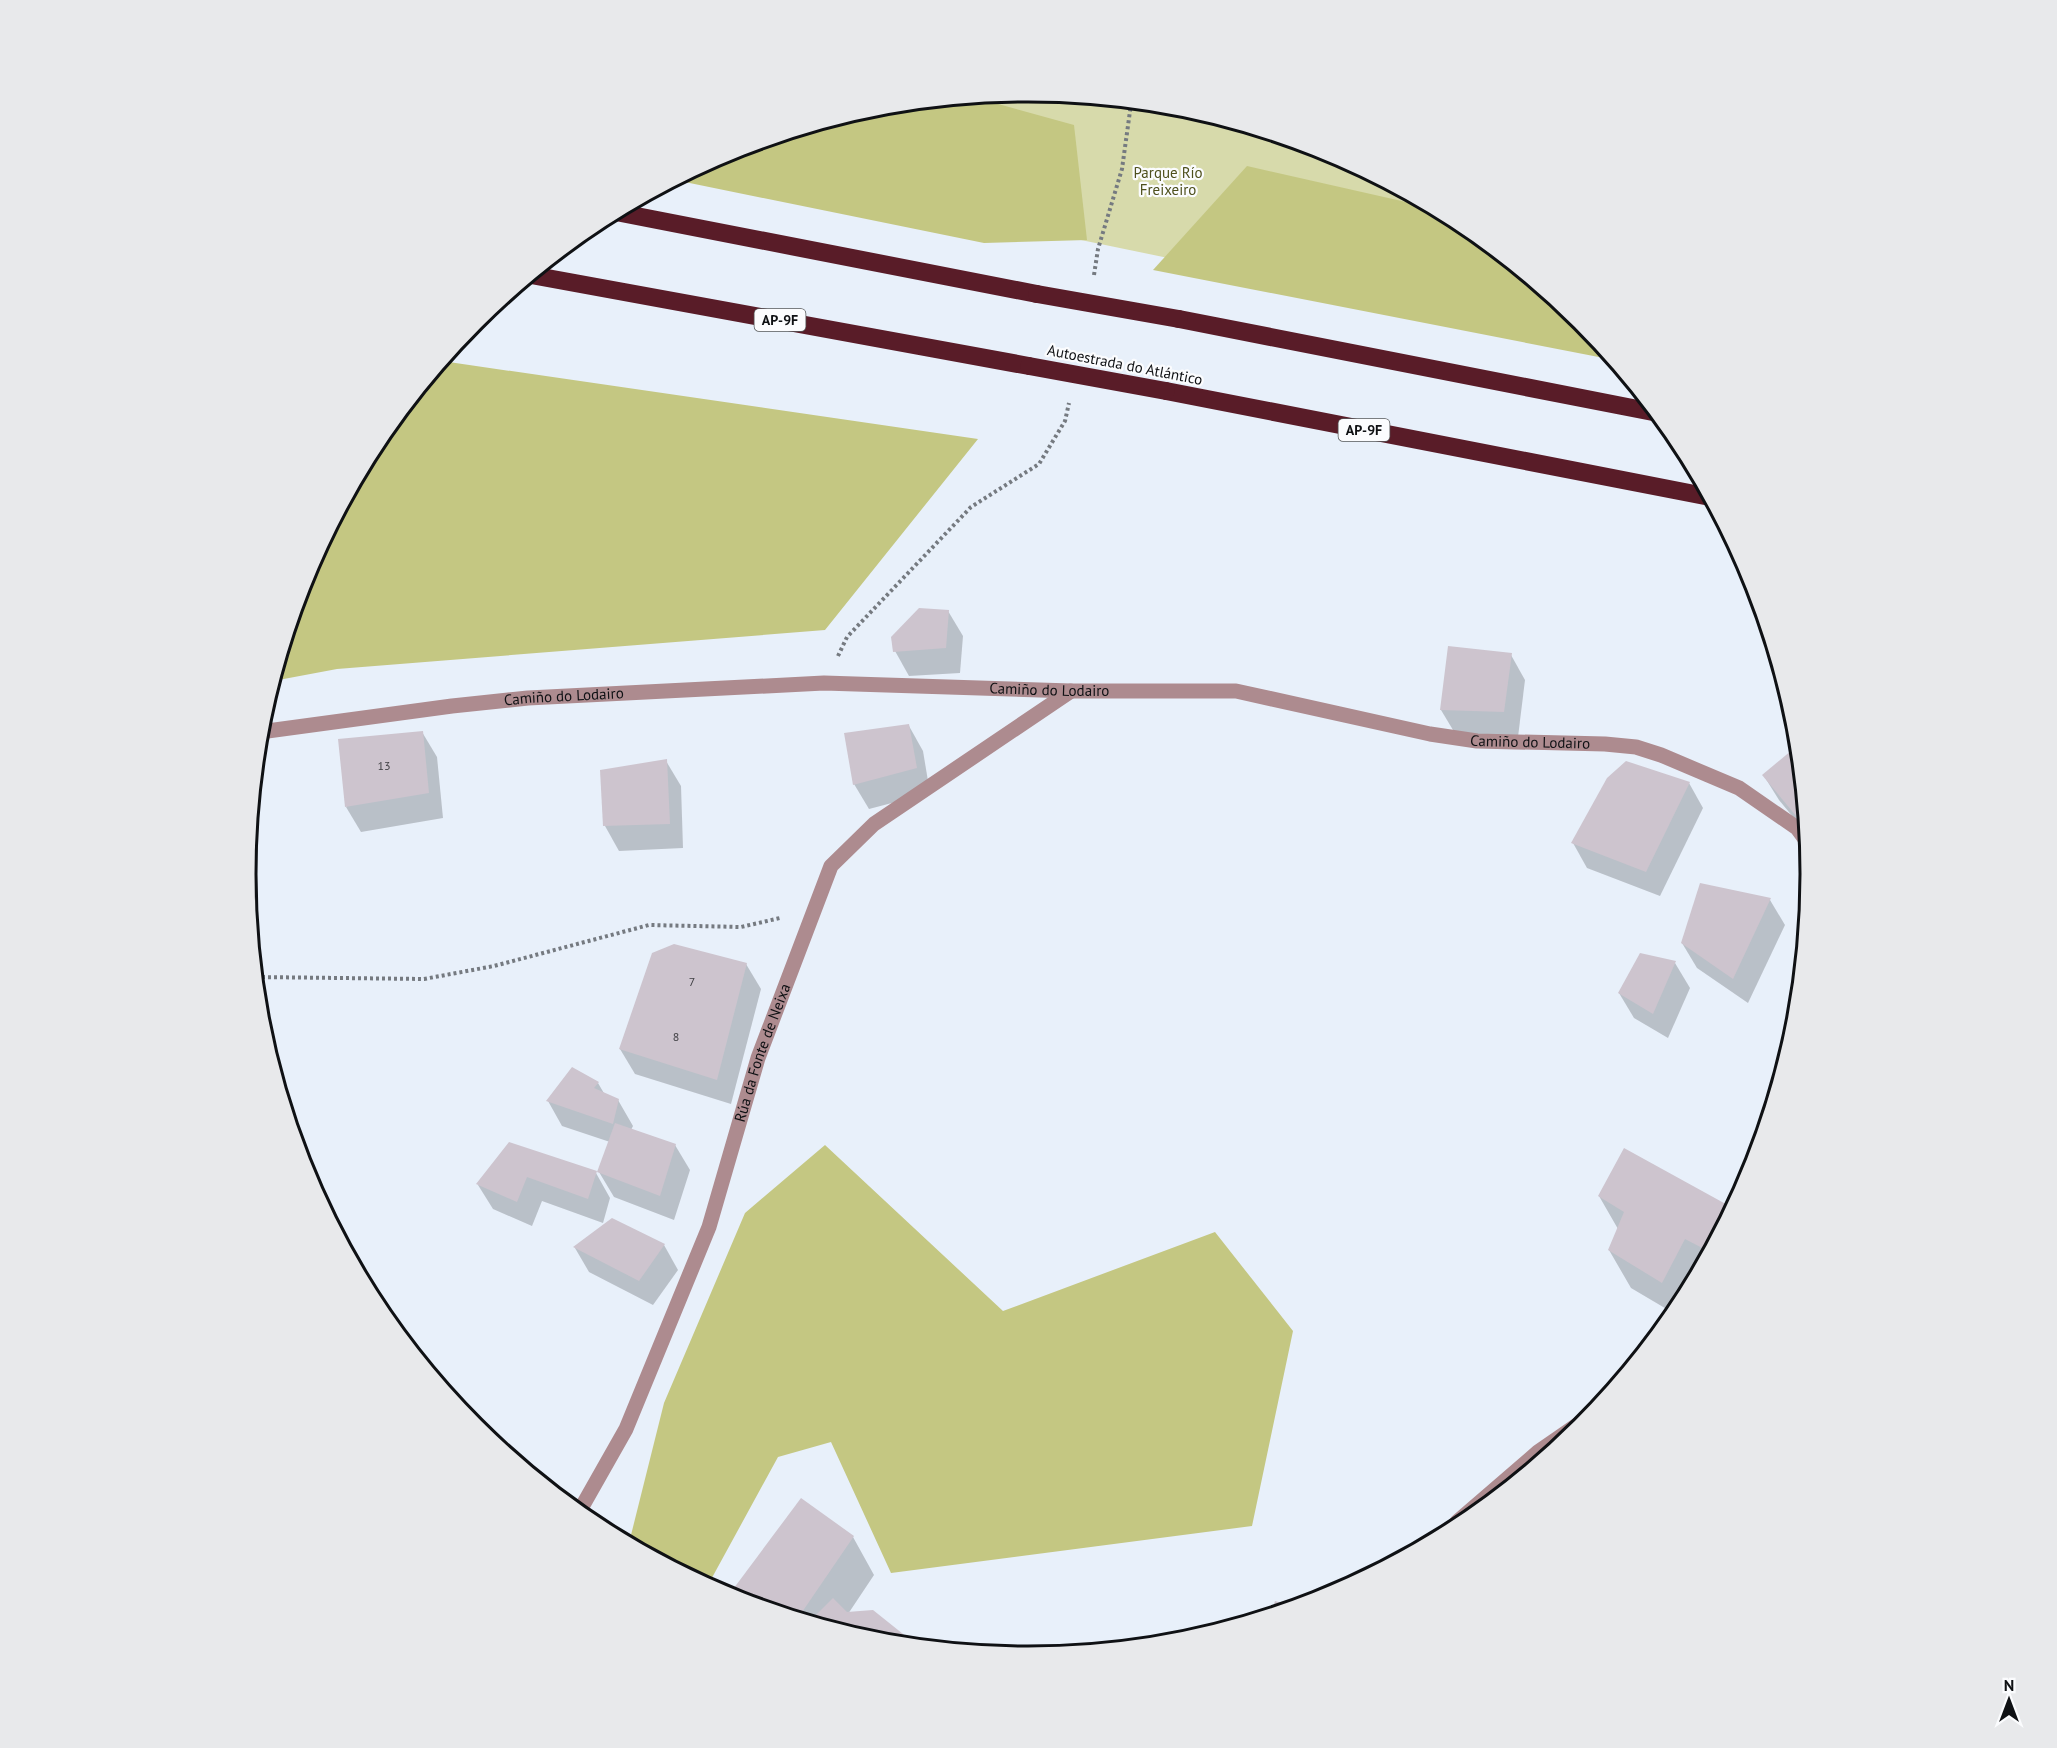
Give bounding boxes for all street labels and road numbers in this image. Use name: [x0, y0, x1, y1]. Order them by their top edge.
road number: AP-9F: [754, 309, 806, 331]
street label: Autoestrada do Atlántico: [1046, 340, 1204, 389]
road number: AP-9F: [1338, 419, 1390, 441]
street label: Camiño do Lodairo: [989, 678, 1109, 700]
street label: Camiño do Lodairo: [503, 683, 624, 709]
street label: Camiño do Lodairo: [1469, 730, 1590, 753]
street label: Rúa da Fonte de Neixa: [730, 981, 794, 1124]

